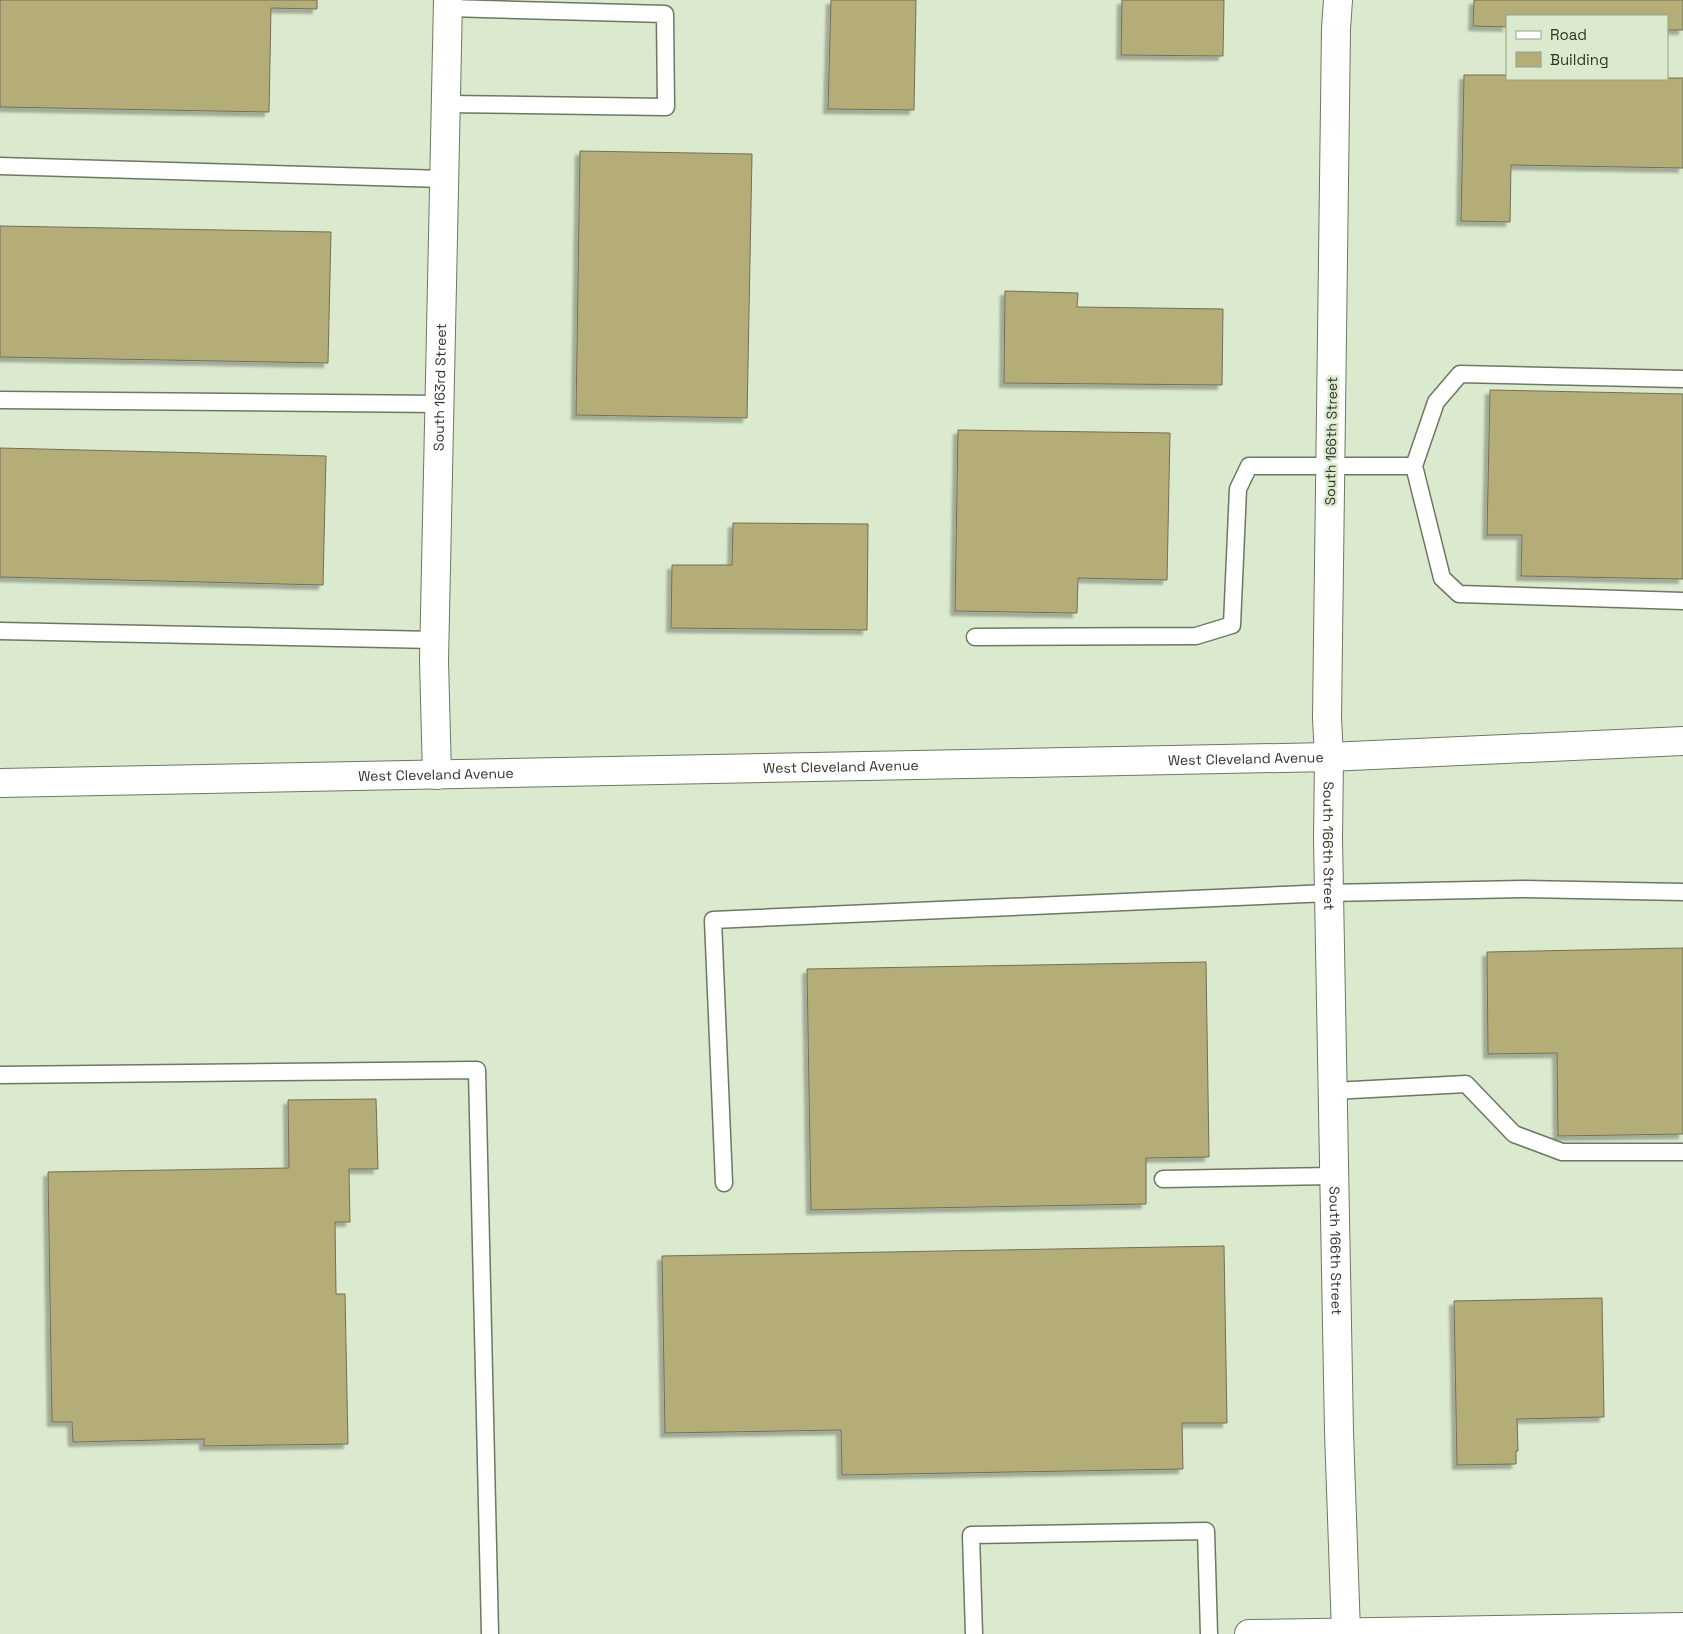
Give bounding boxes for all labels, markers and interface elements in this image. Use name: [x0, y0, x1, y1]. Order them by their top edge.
legend: [1506, 15, 1668, 80]
text: Road: [1550, 25, 1587, 44]
text: Building: [1550, 50, 1609, 69]
street label: South 163rd Street: [429, 323, 450, 451]
street label: South 166th Street: [1321, 376, 1341, 506]
street label: West Cleveland Avenue: [1168, 748, 1324, 769]
street label: West Cleveland Avenue: [763, 756, 919, 777]
street label: West Cleveland Avenue: [358, 764, 514, 785]
street label: South 166th Street: [1319, 781, 1338, 910]
street label: South 166th Street: [1325, 1186, 1346, 1315]

